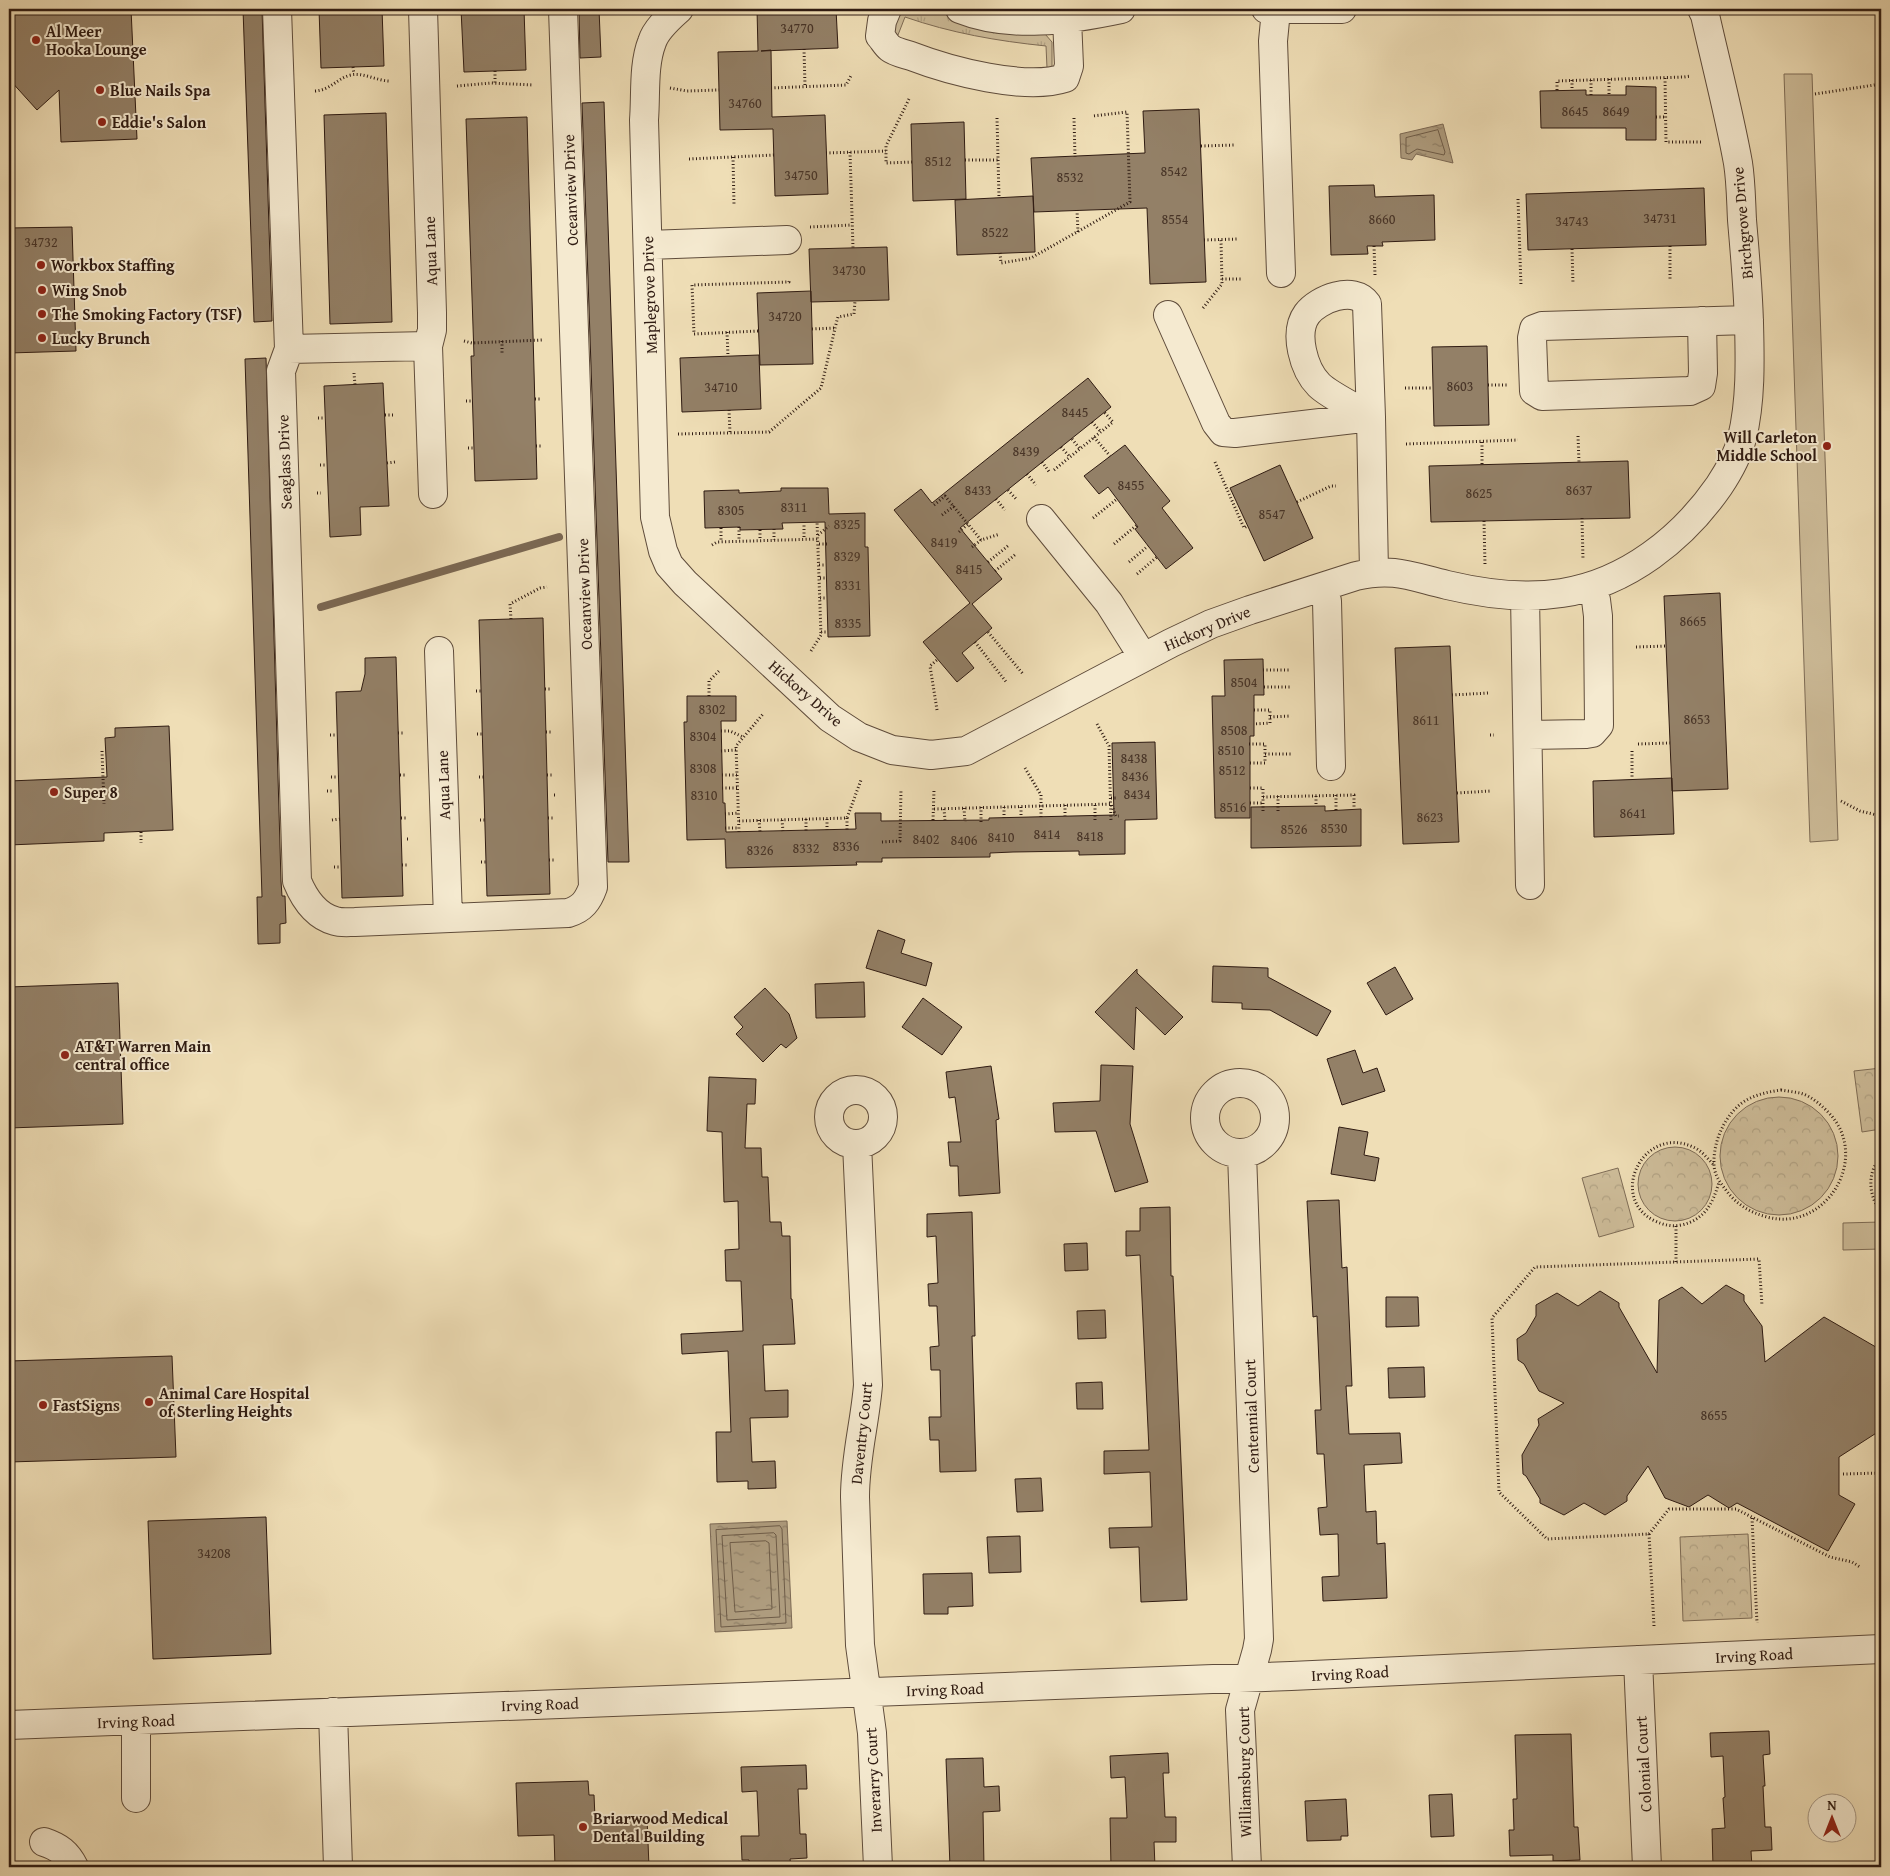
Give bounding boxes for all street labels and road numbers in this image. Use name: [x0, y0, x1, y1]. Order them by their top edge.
street label: Oceanview Drive: [556, 134, 584, 246]
street label: Birchgrove Drive: [1725, 166, 1759, 280]
street label: Aqua Lane: [417, 216, 443, 286]
street label: Maplegrove Drive: [635, 236, 663, 354]
street label: Seaglass Drive: [270, 414, 298, 510]
street label: Oceanview Drive: [570, 538, 598, 650]
street label: Hickory Drive: [1160, 599, 1254, 657]
street label: Hickory Drive: [763, 654, 849, 732]
street label: Aqua Lane: [430, 750, 456, 820]
street label: Centennial Court: [1237, 1358, 1265, 1473]
street label: Daventry Court: [844, 1380, 878, 1485]
street label: Irving Road: [1714, 1641, 1794, 1669]
street label: Irving Road: [1310, 1659, 1390, 1687]
street label: Irving Road: [906, 1676, 985, 1702]
street label: Irving Road: [501, 1691, 580, 1717]
street label: Williamsburg Court: [1231, 1706, 1257, 1838]
street label: Irving Road: [97, 1708, 176, 1734]
street label: Colonial Court: [1628, 1715, 1658, 1813]
street label: Inverarry Court: [858, 1726, 888, 1833]

